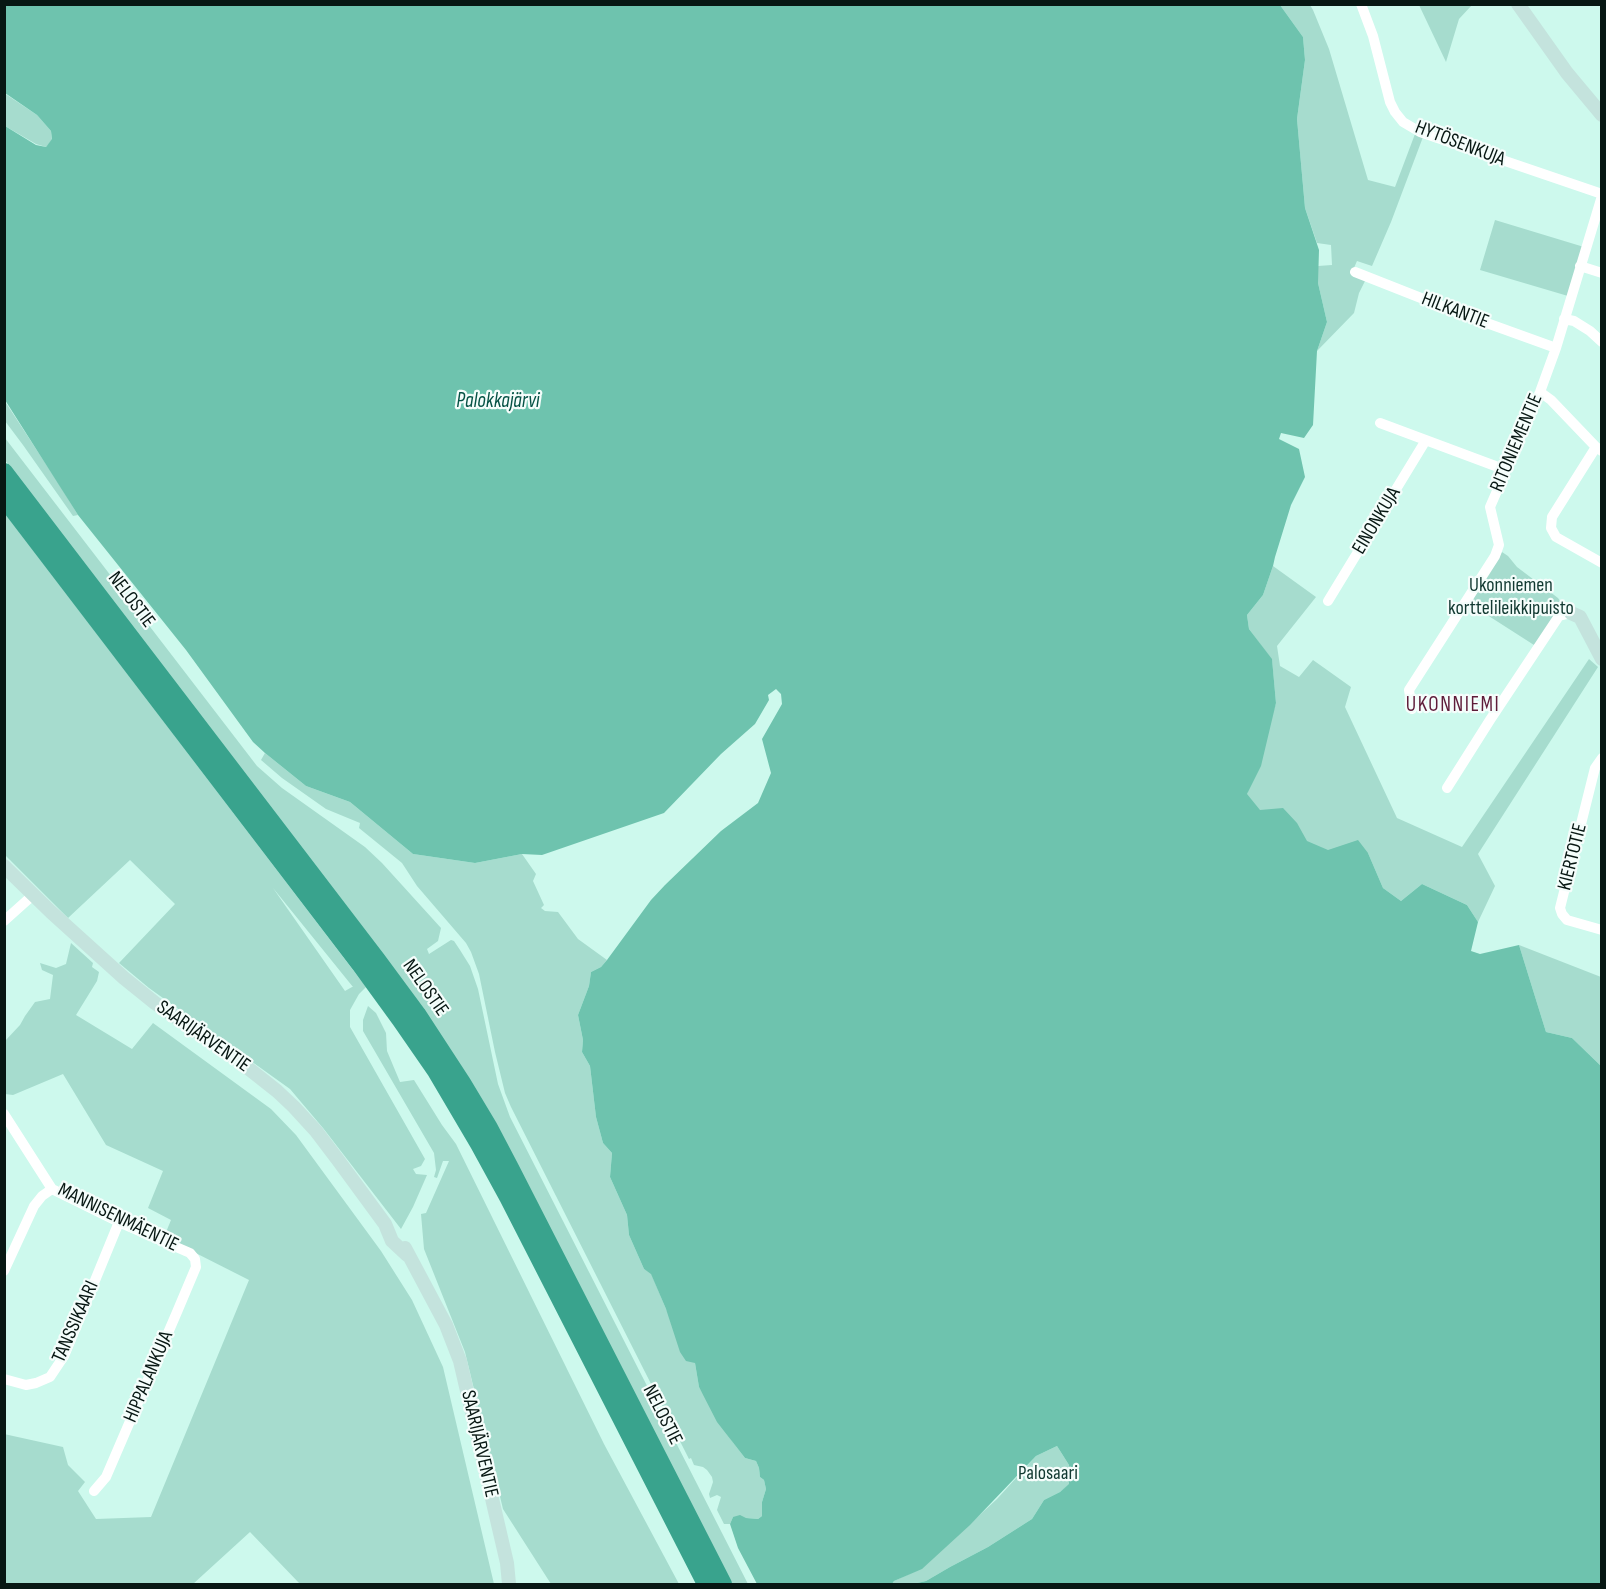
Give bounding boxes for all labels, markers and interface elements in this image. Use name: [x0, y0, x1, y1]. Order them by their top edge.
street label: HYTÖSENKUJA: [1412, 116, 1508, 172]
street label: HILKANTIE: [1418, 287, 1492, 335]
water label: Palokkajärvi: [456, 389, 540, 415]
street label: RITONIEMENTIE: [1486, 390, 1548, 496]
street label: EINONKUJA: [1348, 483, 1406, 559]
street label: NELOSTIE: [102, 567, 160, 633]
park label: Ukonniemen korttelileikkipuisto: [1448, 574, 1574, 621]
district label: UKONNIEMI: [1406, 693, 1500, 719]
street label: KIERTOTIE: [1553, 821, 1593, 893]
street label: NELOSTIE: [397, 955, 453, 1021]
street label: SAARIJÄRVENTIE: [152, 996, 254, 1078]
street label: MANNISENMÄENTIE: [54, 1178, 182, 1258]
street label: TANSSIKAARI: [47, 1278, 105, 1366]
street label: HIPPALANKUJA: [119, 1328, 179, 1426]
street label: NELOSTIE: [637, 1381, 687, 1449]
street label: SAARIJÄRVENTIE: [455, 1388, 503, 1500]
park label: Palosaari: [1018, 1462, 1078, 1486]

